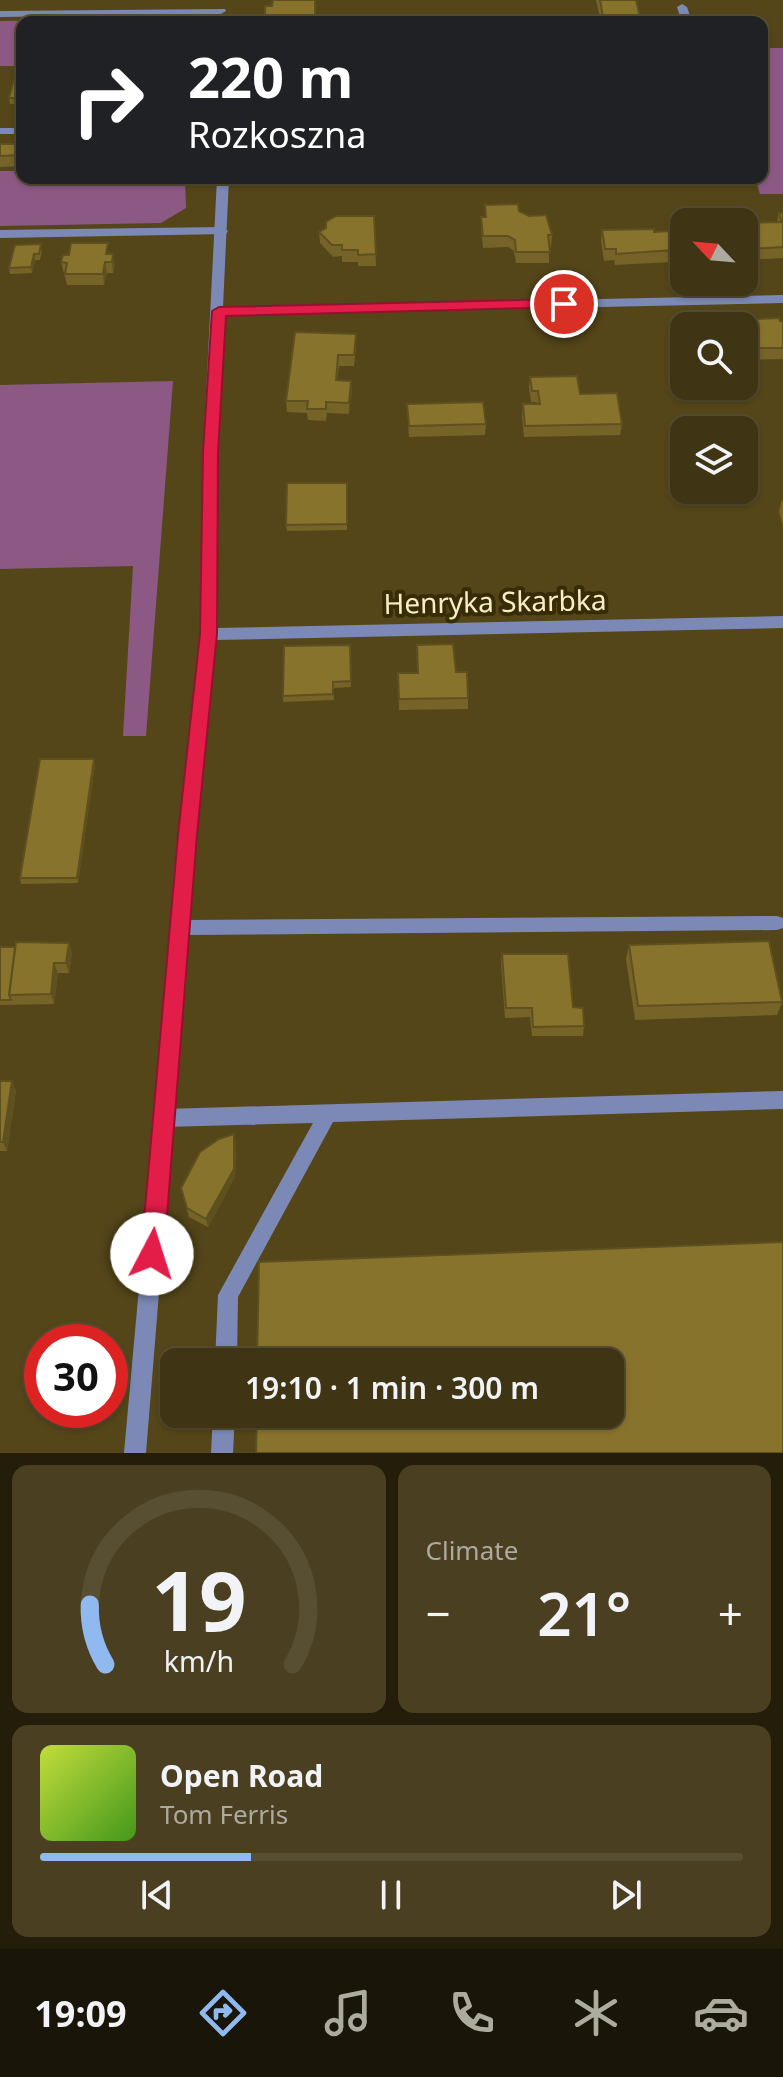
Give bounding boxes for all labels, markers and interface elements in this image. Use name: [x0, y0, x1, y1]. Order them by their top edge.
text: 220 m: [188, 38, 353, 114]
icon: right: [56, 48, 160, 152]
text: Rozkoszna: [188, 110, 366, 159]
north arrow: [670, 208, 758, 296]
map controls: [670, 208, 758, 504]
pin: [530, 270, 598, 338]
icon: arrive: [542, 282, 586, 326]
button: search: [670, 312, 758, 400]
button: layers: [670, 416, 758, 504]
street label: Henryka Skarbka: [383, 580, 607, 622]
position arrow: [110, 1212, 194, 1296]
speed limit sign: 30: [24, 1324, 128, 1428]
text: 19:10 · 1 min · 300 m: [245, 1367, 539, 1408]
text: Climate: [426, 1532, 518, 1568]
text: 19: [151, 1542, 246, 1655]
text: 21°: [537, 1572, 631, 1654]
text: −: [426, 1583, 451, 1643]
text: +: [718, 1583, 743, 1643]
text: km/h: [164, 1641, 234, 1680]
text: Open Road: [160, 1755, 323, 1796]
text: Tom Ferris: [160, 1796, 288, 1832]
icon: previous: [135, 1873, 179, 1917]
icon: pause: [369, 1873, 413, 1917]
icon: next: [604, 1873, 648, 1917]
icon: directions: [195, 1985, 251, 2041]
icon: music: [320, 1985, 376, 2041]
icon: phone: [444, 1985, 500, 2041]
icon: climate: [568, 1985, 624, 2041]
icon: car: [693, 1985, 749, 2041]
text: 19:09: [34, 1989, 127, 2038]

